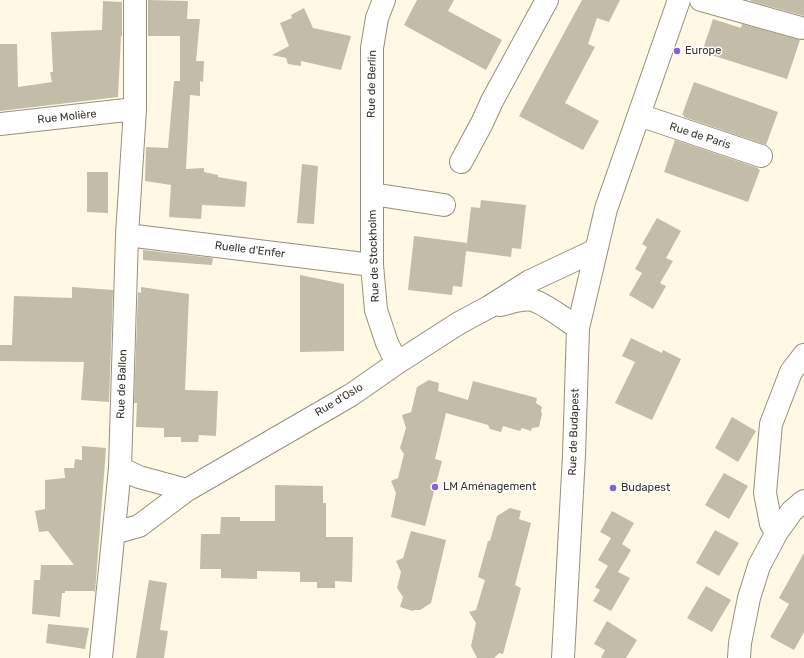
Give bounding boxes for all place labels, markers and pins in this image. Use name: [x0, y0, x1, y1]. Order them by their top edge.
place label: Europe: [685, 44, 721, 58]
marker: Europe: [672, 46, 682, 56]
place label: LM Aménagement: [443, 480, 536, 494]
place label: Budapest: [621, 481, 670, 495]
marker: LM Aménagement: [430, 482, 440, 492]
marker: Budapest: [608, 483, 618, 493]

